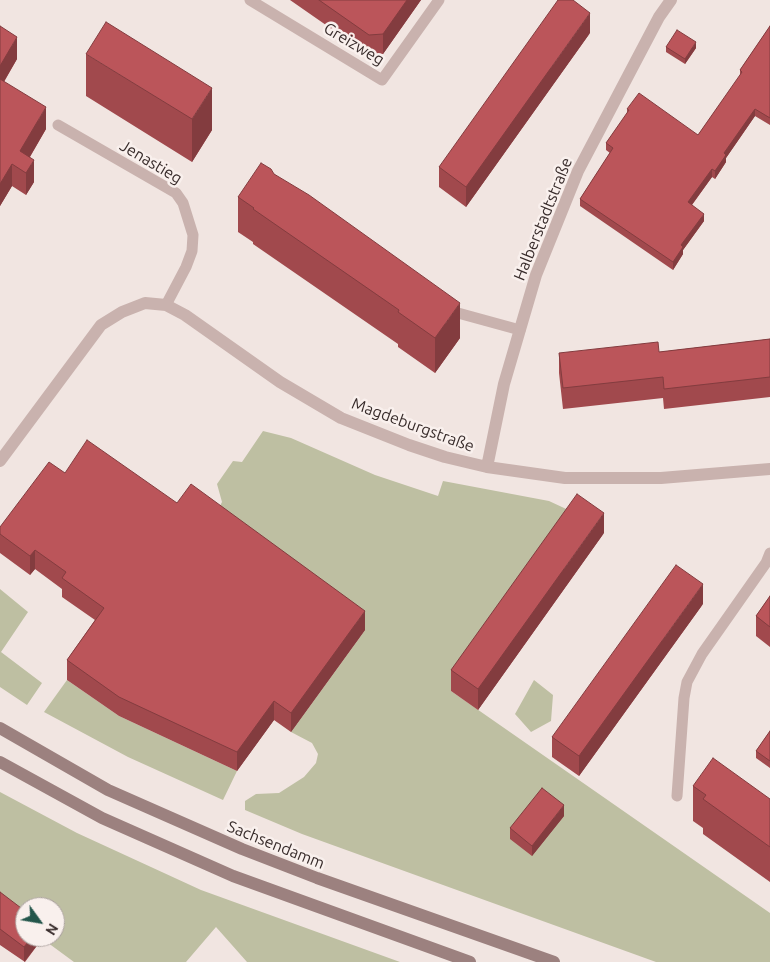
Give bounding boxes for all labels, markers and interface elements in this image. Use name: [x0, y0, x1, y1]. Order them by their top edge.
street label: Greizweg: [320, 18, 388, 70]
street label: Jenastieg: [116, 136, 186, 188]
street label: Halberstadtstraße: [510, 155, 576, 283]
street label: Magdeburgstraße: [349, 394, 477, 456]
street label: Sachsendamm: [225, 817, 327, 873]
north arrow: [15, 897, 65, 947]
text: N: [42, 921, 61, 938]

